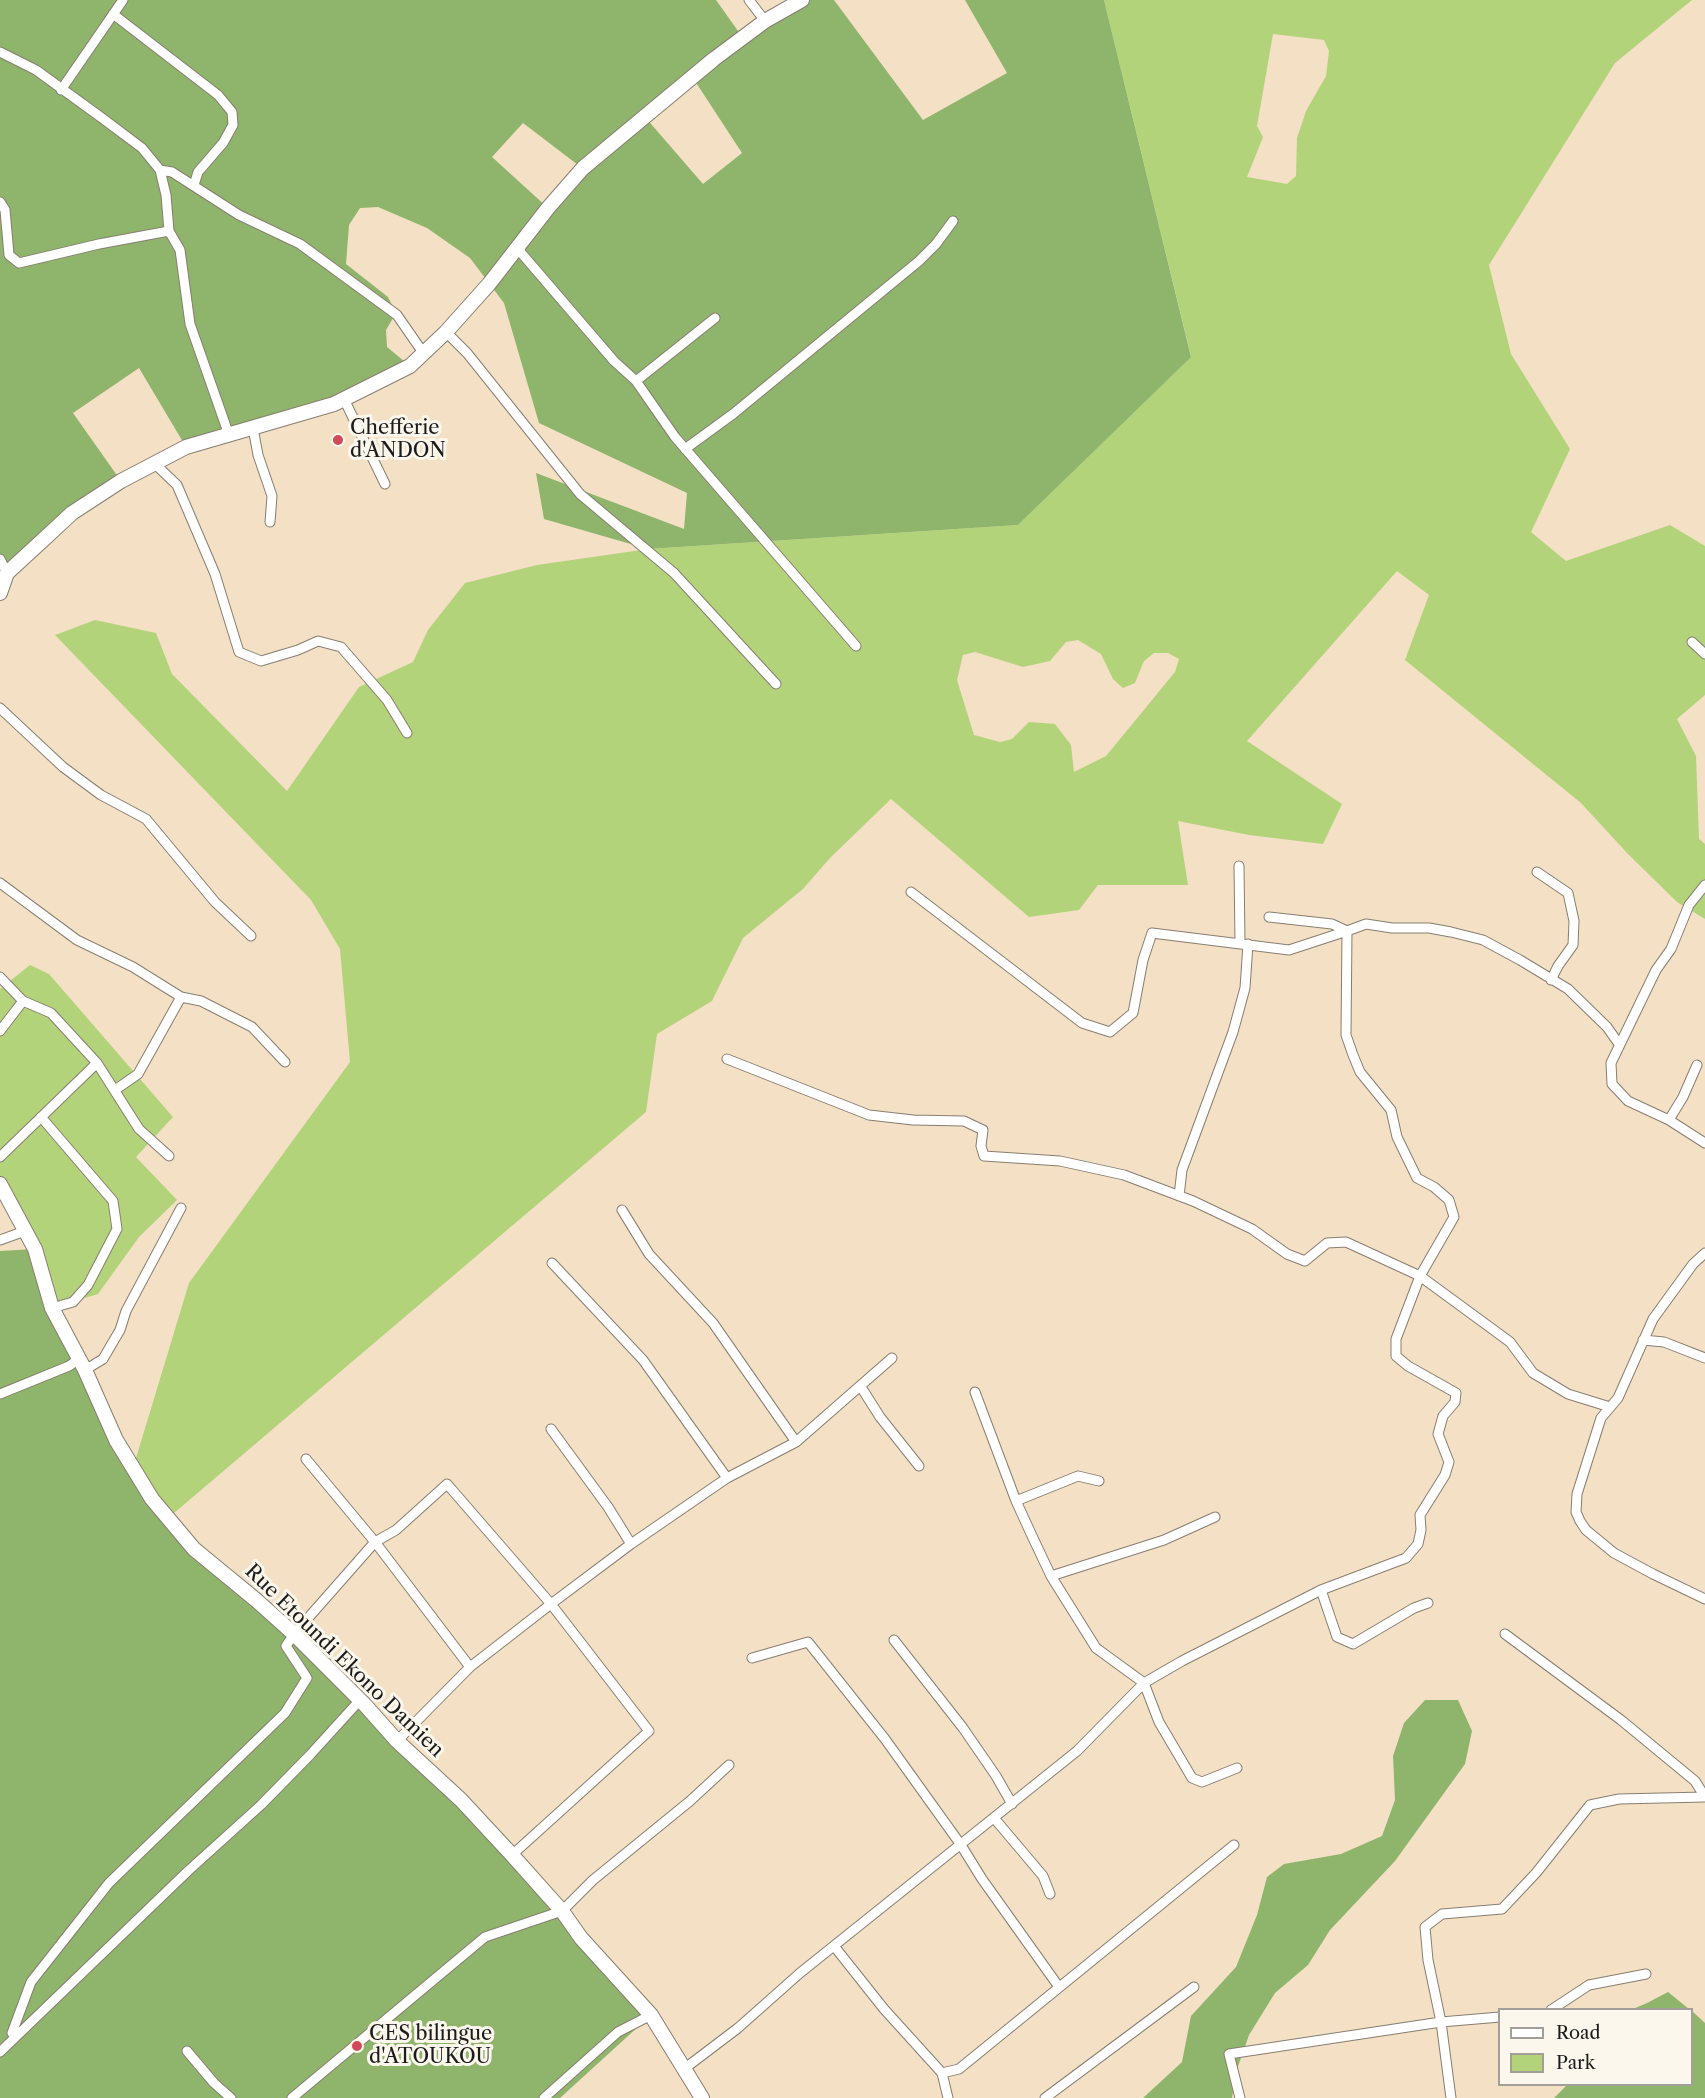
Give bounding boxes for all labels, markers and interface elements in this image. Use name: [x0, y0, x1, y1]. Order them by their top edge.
place label: Chefferie d'ANDON: [350, 416, 446, 463]
marker: Chefferie d'ANDON: [331, 433, 345, 447]
street label: Rue Etoundi Ekono Damien: [240, 1560, 448, 1762]
legend: [1498, 2008, 1693, 2086]
place label: CES bilingue d'ATOUKOU: [369, 2022, 492, 2069]
text: Road: [1556, 2022, 1601, 2044]
marker: CES bilingue d'ATOUKOU: [350, 2039, 364, 2053]
text: Park: [1556, 2052, 1595, 2074]

